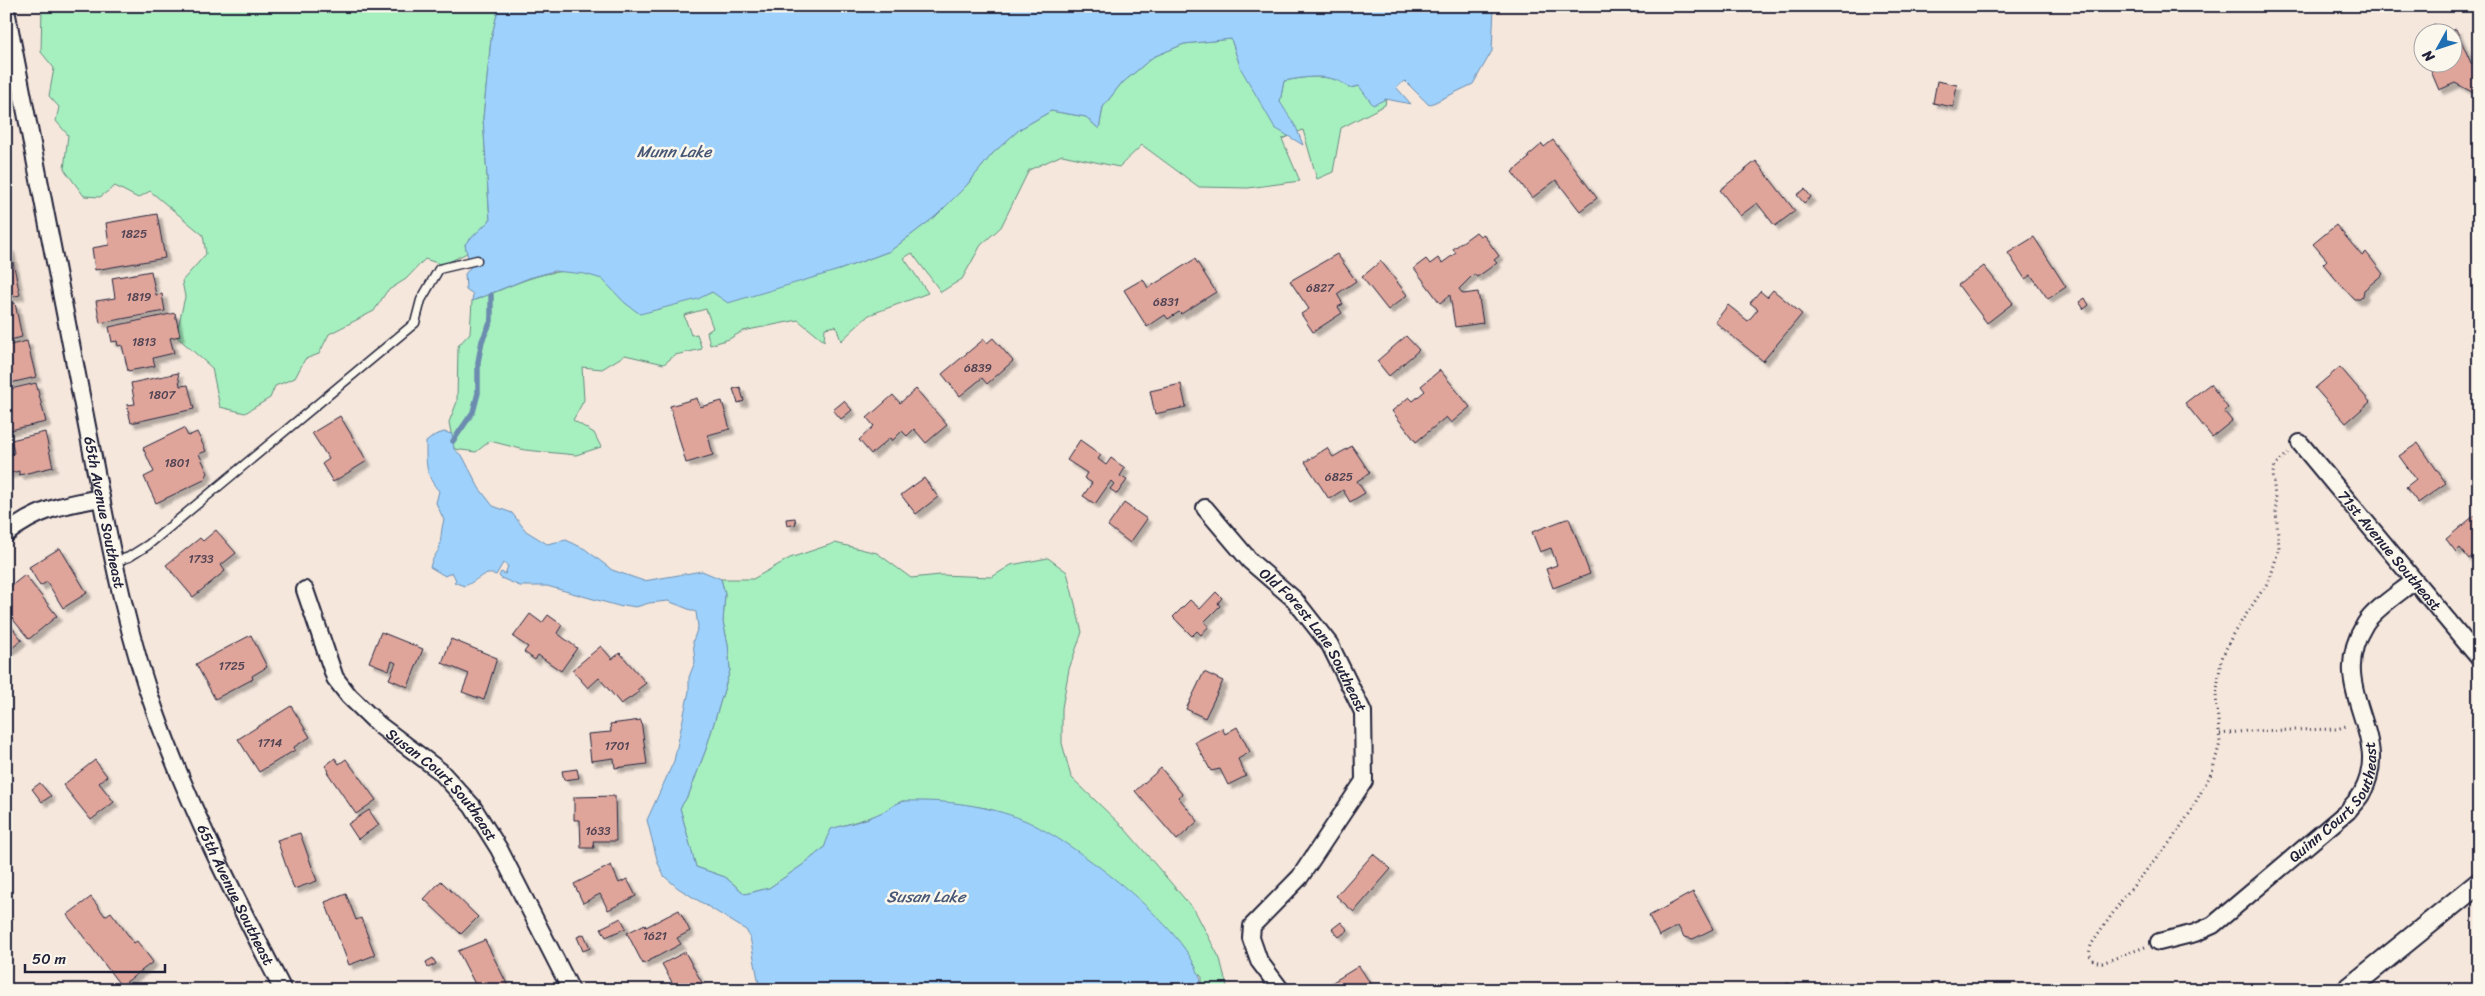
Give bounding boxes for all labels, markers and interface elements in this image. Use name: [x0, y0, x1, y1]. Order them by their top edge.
north arrow: [2412, 22, 2462, 72]
text: N: [2416, 44, 2442, 69]
water label: Munn Lake: [637, 137, 714, 166]
house number: 1825: [121, 223, 147, 245]
house number: 6827: [1306, 277, 1335, 299]
house number: 1819: [127, 286, 151, 308]
house number: 6831: [1153, 291, 1179, 313]
house number: 1813: [132, 331, 156, 353]
house number: 6839: [964, 357, 992, 379]
house number: 1807: [149, 384, 177, 406]
street label: 65th Avenue Southeast: [76, 434, 133, 592]
house number: 1801: [164, 452, 190, 474]
house number: 6825: [1325, 466, 1353, 488]
street label: 71st Avenue Southeast: [2331, 484, 2448, 617]
house number: 1733: [188, 548, 214, 570]
street label: Old Forest Lane Southeast: [1253, 561, 1374, 717]
house number: 1725: [219, 655, 245, 677]
street label: Susan Court Southeast: [380, 721, 504, 847]
house number: 1714: [258, 732, 283, 754]
house number: 1701: [605, 735, 629, 757]
street label: Quinn Court Southeast: [2283, 739, 2384, 869]
street label: 65th Avenue Southeast: [190, 820, 282, 971]
house number: 1633: [585, 820, 611, 842]
water label: Susan Lake: [887, 882, 967, 911]
house number: 1621: [643, 925, 667, 947]
scale bar: [25, 941, 165, 973]
text: 50 m: [32, 946, 67, 972]

